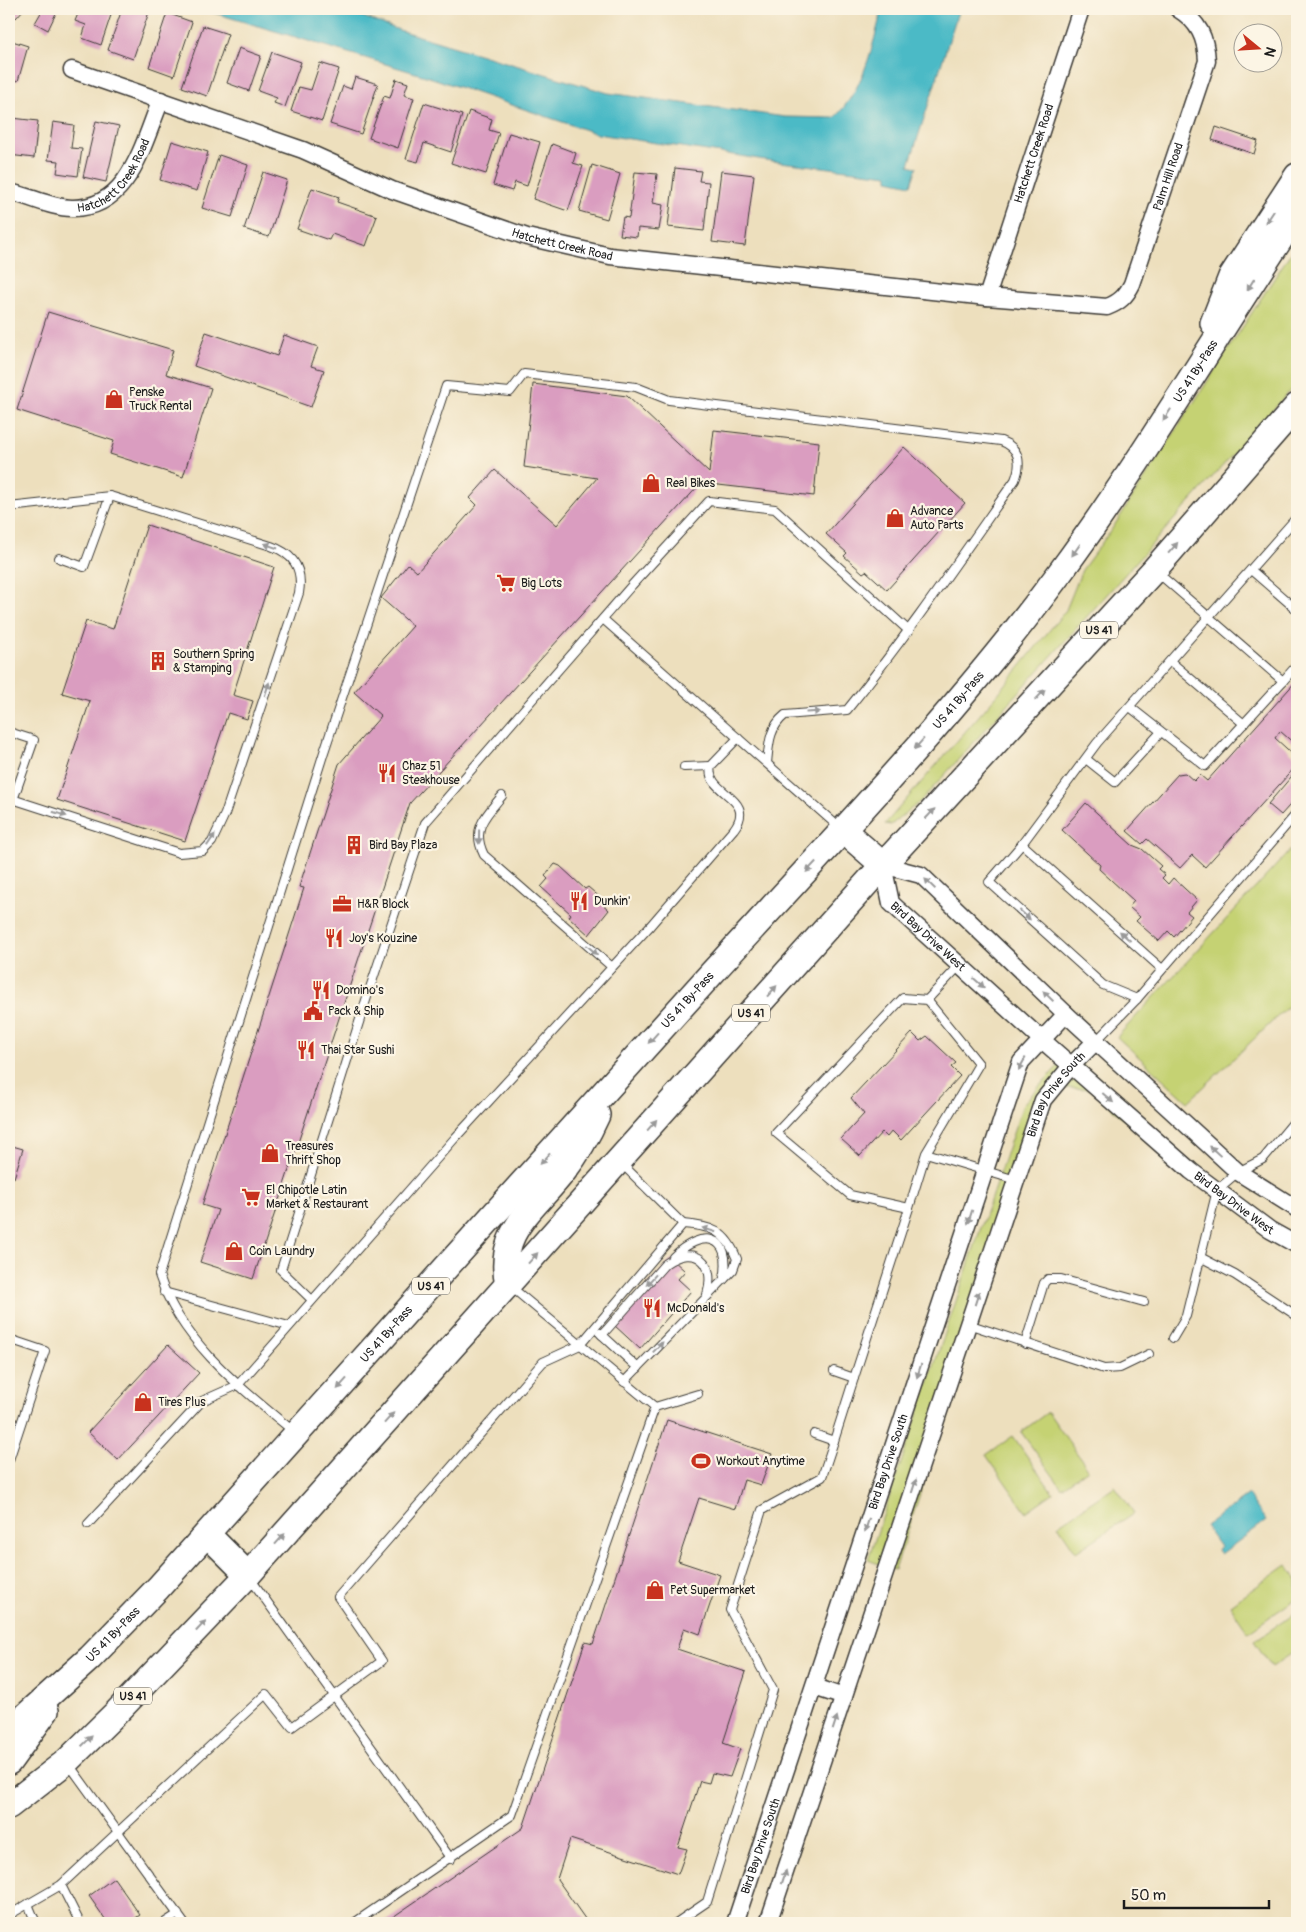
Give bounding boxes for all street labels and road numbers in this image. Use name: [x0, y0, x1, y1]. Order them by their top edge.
street label: Hatchett Creek Road: [1011, 102, 1058, 205]
street label: Hatchett Creek Road: [76, 136, 153, 216]
street label: Palm Hill Road: [1150, 141, 1187, 213]
street label: Hatchett Creek Road: [510, 225, 614, 264]
street label: US 41 By-Pass: [1171, 337, 1222, 405]
road number: US 41: [1080, 622, 1118, 638]
street label: US 41 By-Pass: [930, 668, 988, 732]
street label: Bird Bay Drive West: [887, 899, 968, 975]
street label: US 41 By-Pass: [658, 968, 718, 1032]
road number: US 41: [732, 1004, 770, 1021]
street label: Bird Bay Drive South: [1024, 1049, 1089, 1139]
street label: Bird Bay Drive West: [1191, 1169, 1276, 1239]
road number: US 41: [412, 1278, 450, 1294]
street label: US 41 By-Pass: [357, 1302, 416, 1366]
street label: Bird Bay Drive South: [866, 1412, 912, 1512]
street label: US 41 By-Pass: [83, 1604, 144, 1665]
road number: US 41: [114, 1688, 152, 1704]
street label: Bird Bay Drive South: [738, 1796, 784, 1896]

